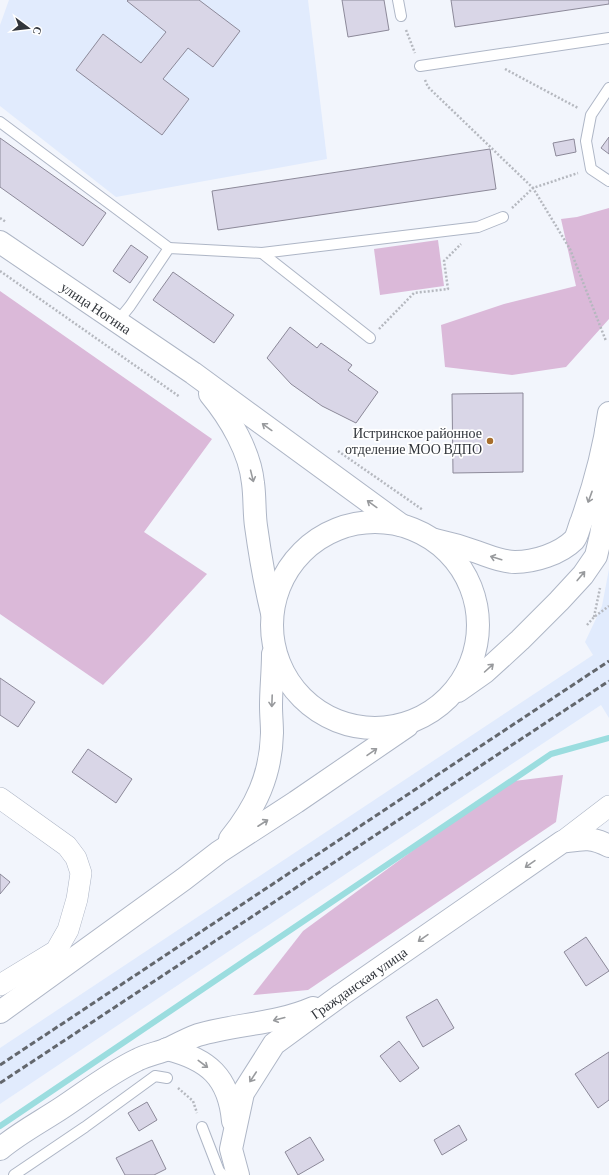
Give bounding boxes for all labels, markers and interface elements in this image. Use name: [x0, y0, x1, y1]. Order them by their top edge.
north arrow: [8, 8, 48, 48]
text: С: [31, 25, 44, 36]
street label: улица Ногина: [58, 279, 135, 338]
one-way arrow: [261, 423, 272, 431]
place label: Истринское районное отделение МОО ВДПО: [345, 425, 482, 457]
marker: Истринское районное отделение МОО ВДПО: [485, 436, 495, 446]
one-way arrow: [248, 470, 256, 483]
one-way arrow: [586, 490, 594, 502]
one-way arrow: [366, 499, 377, 508]
one-way arrow: [489, 554, 502, 561]
one-way arrow: [576, 571, 585, 582]
one-way arrow: [484, 663, 494, 673]
one-way arrow: [268, 694, 275, 707]
one-way arrow: [366, 748, 377, 756]
one-way arrow: [257, 819, 269, 827]
one-way arrow: [525, 860, 536, 868]
one-way arrow: [418, 934, 429, 942]
street label: Гражданская улица: [308, 943, 411, 1022]
one-way arrow: [273, 1016, 286, 1023]
one-way arrow: [197, 1059, 208, 1068]
one-way arrow: [249, 1071, 257, 1082]

